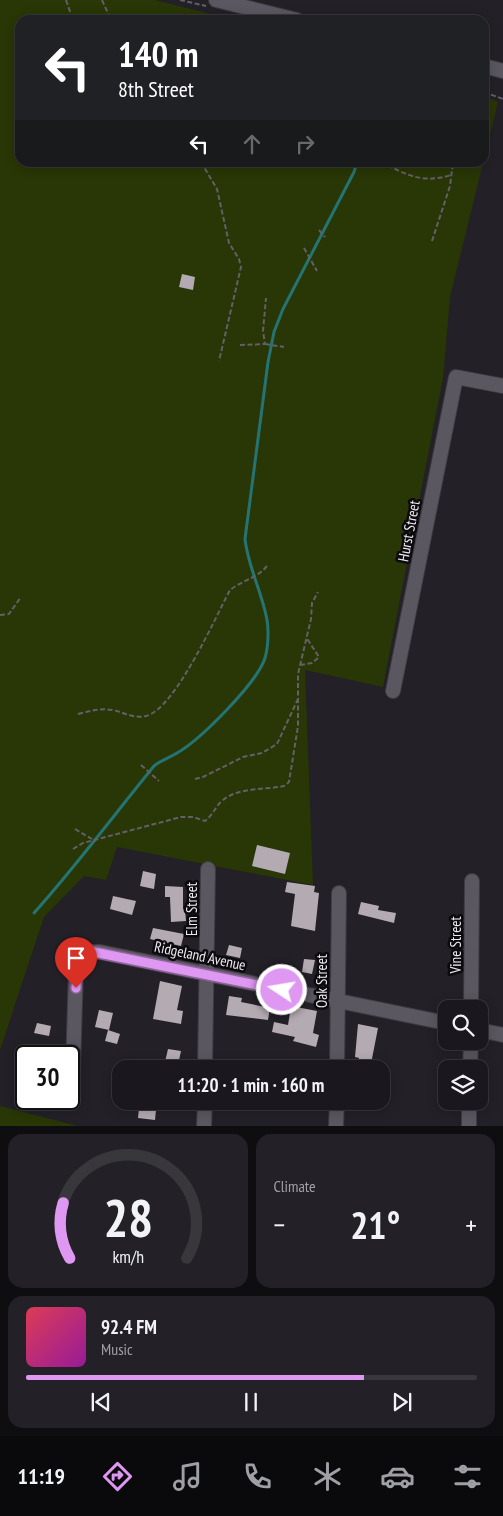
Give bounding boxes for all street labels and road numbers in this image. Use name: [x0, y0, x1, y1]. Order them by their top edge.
street label: Hurst Street: [393, 499, 424, 563]
street label: Elm Street: [182, 882, 201, 936]
street label: Vine Street: [446, 916, 465, 975]
street label: Ridgeland Avenue: [153, 937, 248, 974]
street label: Oak Street: [312, 954, 331, 1008]

